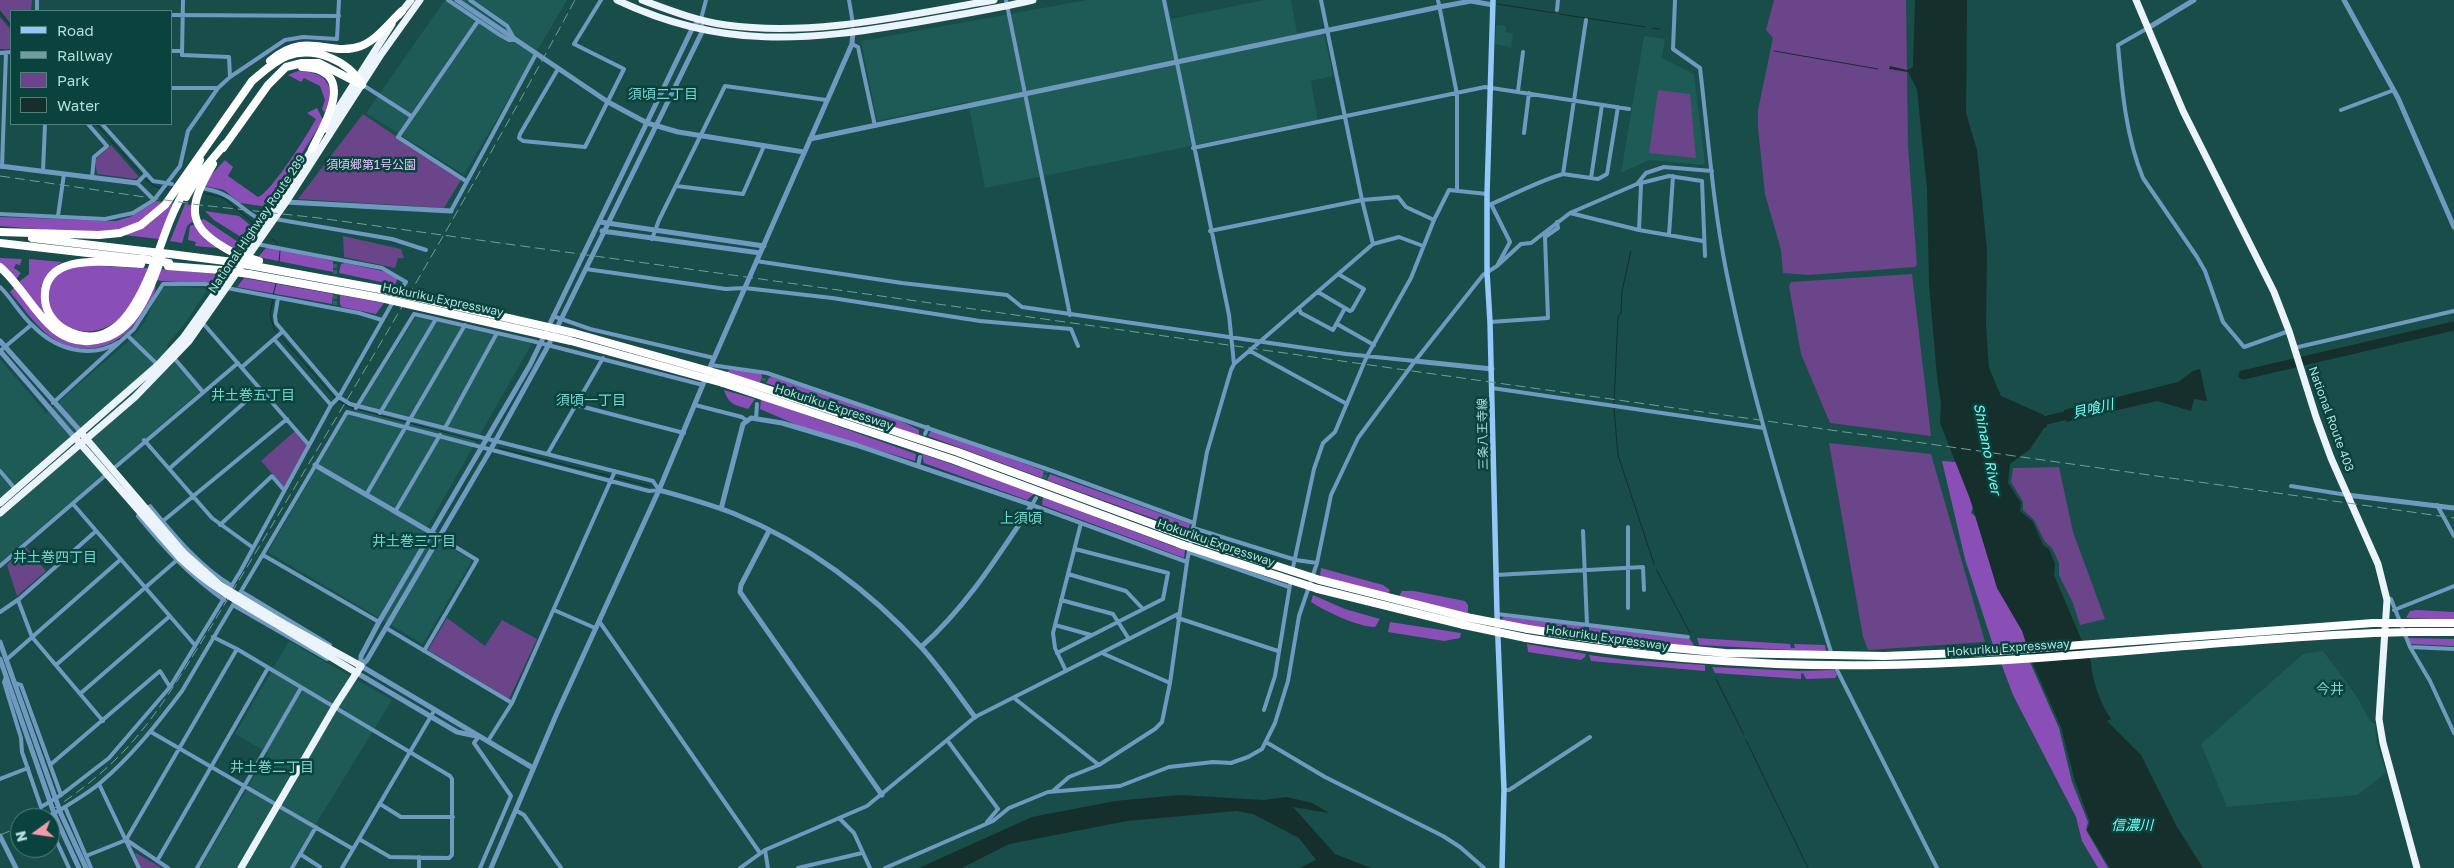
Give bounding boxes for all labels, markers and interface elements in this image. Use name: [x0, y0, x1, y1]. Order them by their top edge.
legend: [10, 10, 172, 125]
text: Road: [57, 21, 94, 39]
text: Railway: [57, 46, 113, 64]
text: Park: [57, 71, 89, 89]
district label: 須頃二丁目: [628, 87, 698, 103]
text: Water: [57, 96, 100, 114]
street label: National Highway Route 289: [205, 152, 309, 296]
park label: 須頃郷第1号公園: [326, 158, 416, 172]
street label: Hokuriku Expressway: [381, 280, 505, 320]
street label: National Route 403: [2305, 364, 2357, 474]
street label: Hokuriku Expressway: [773, 381, 895, 433]
district label: 井土巻五丁目: [211, 388, 295, 404]
district label: 須頃一丁目: [556, 393, 626, 409]
water label: 貝喰川: [2071, 396, 2115, 422]
street label: 三条八王寺線: [1475, 398, 1491, 470]
water label: Shinano River: [1970, 402, 2004, 496]
district label: 上須頃: [1000, 511, 1042, 527]
street label: Hokuriku Expressway: [1155, 516, 1277, 570]
district label: 井土巻三丁目: [372, 534, 456, 550]
district label: 井土巻四丁目: [13, 550, 97, 566]
street label: Hokuriku Expressway: [1545, 622, 1669, 654]
street label: Hokuriku Expressway: [1946, 637, 2070, 659]
district label: 今井: [2316, 682, 2344, 698]
district label: 井土巻二丁目: [230, 760, 314, 776]
north arrow: [10, 808, 60, 858]
water label: 信濃川: [2111, 818, 2153, 834]
text: N: [11, 829, 30, 844]

